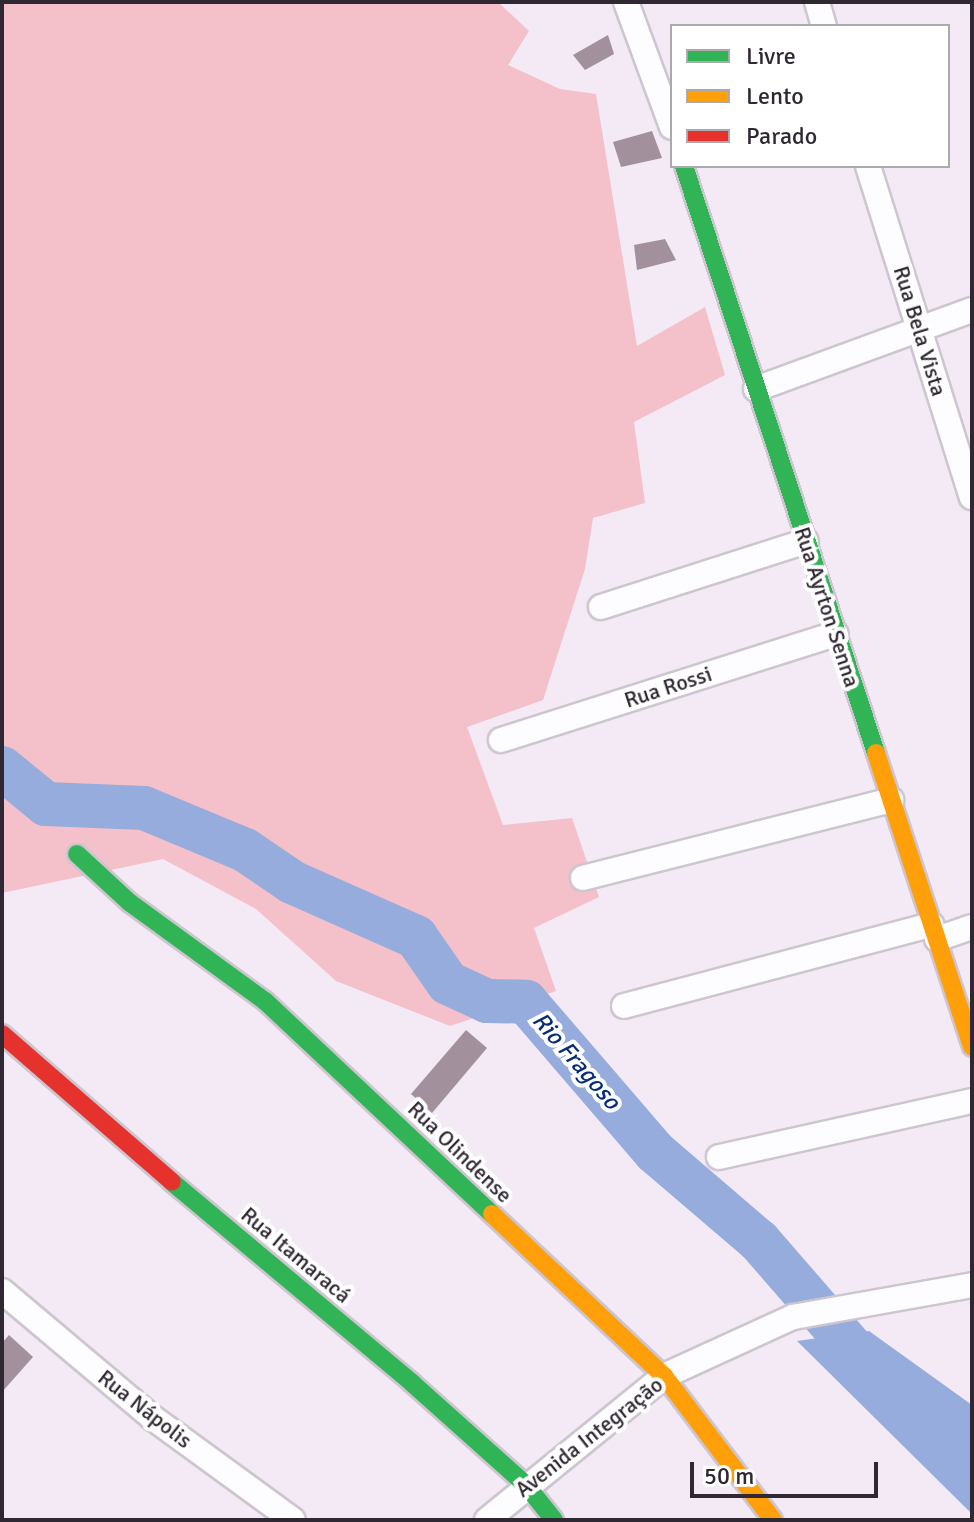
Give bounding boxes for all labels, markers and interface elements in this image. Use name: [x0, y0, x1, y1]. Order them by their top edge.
legend: [670, 24, 950, 168]
text: Livre: [746, 41, 796, 71]
text: Lento: [746, 81, 804, 111]
text: Parado: [746, 121, 817, 151]
street label: Rua Bela Vista: [888, 263, 952, 399]
street label: Rua Ayrton Senna: [789, 524, 865, 690]
street label: Rua Rossi: [621, 660, 715, 714]
water label: Rio Fragoso: [526, 1006, 626, 1116]
street label: Rua Olindense: [402, 1096, 518, 1208]
street label: Rua Itamaracá: [236, 1201, 356, 1309]
street label: Rua Nápolis: [93, 1364, 197, 1454]
street label: Avenida Integração: [510, 1371, 668, 1503]
scale bar: [694, 1446, 882, 1496]
text: 50 m: [704, 1461, 754, 1491]

